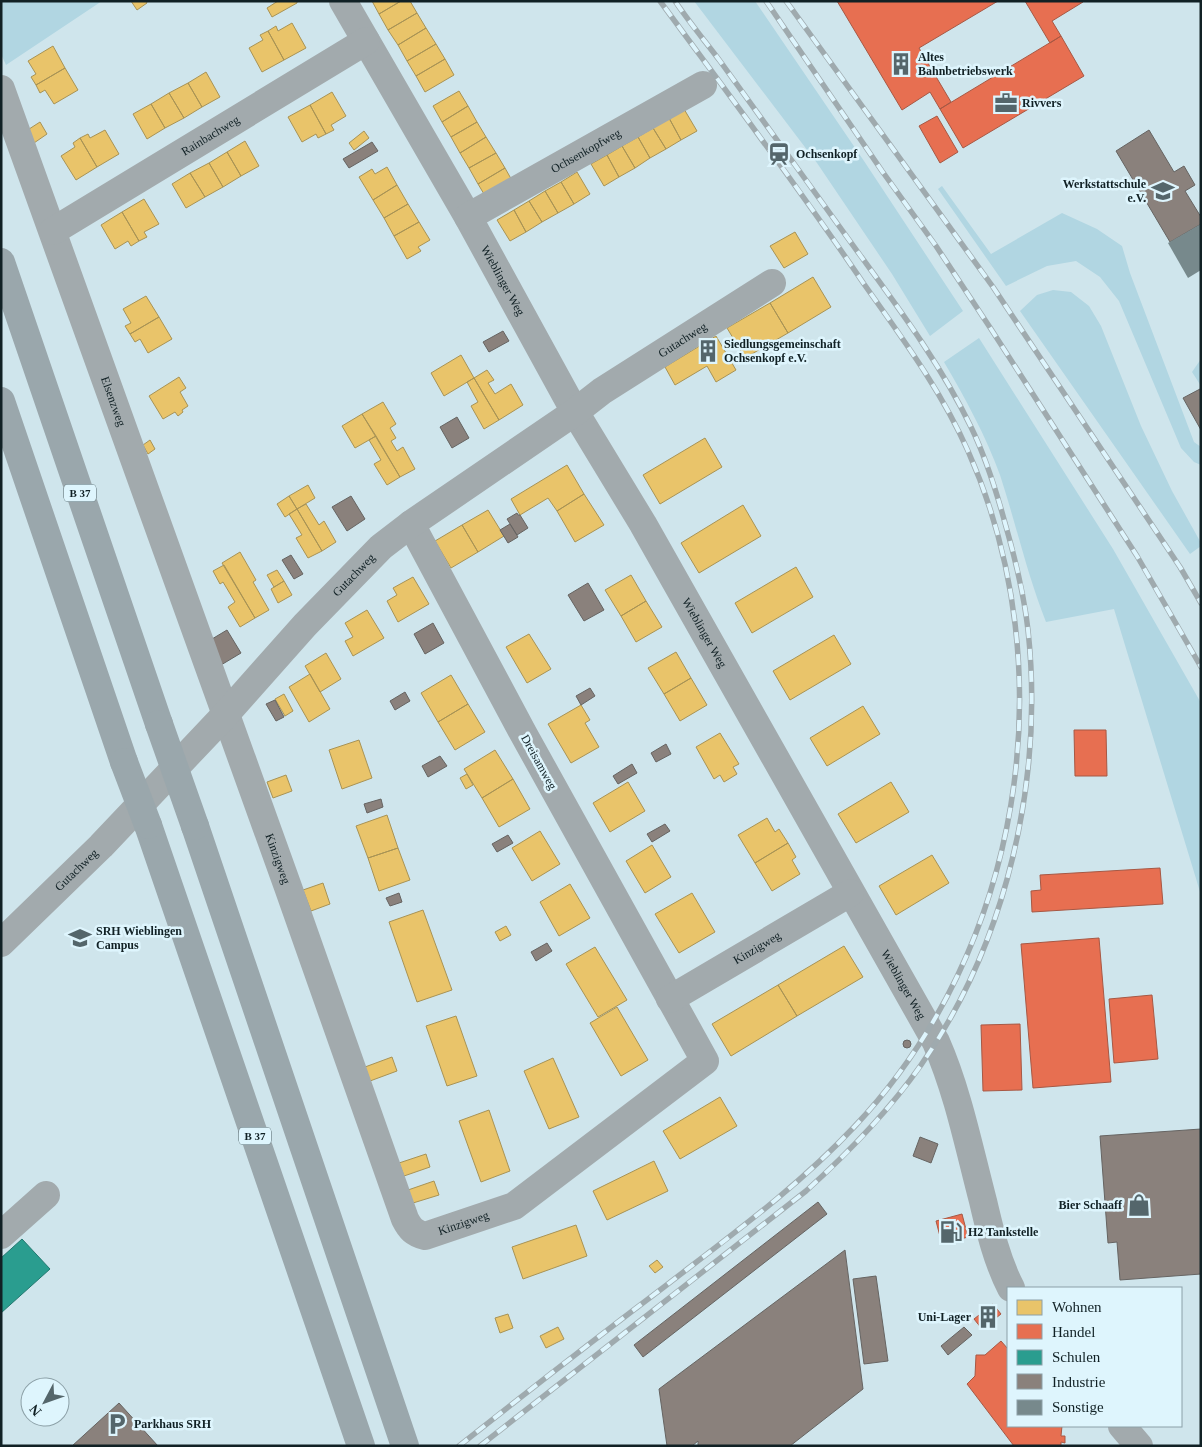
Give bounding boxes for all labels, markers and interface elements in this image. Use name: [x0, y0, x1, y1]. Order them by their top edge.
place label: Altes Bahnbetriebswerk: [918, 50, 1013, 78]
building icon: Altes Bahnbetriebswerk: [888, 51, 914, 77]
office icon: Rivvers: [993, 90, 1019, 116]
place label: Rivvers: [1022, 96, 1062, 110]
street label: Rainbachweg: [179, 113, 242, 158]
street label: Ochsenkopfweg: [548, 126, 623, 176]
station icon: Ochsenkopf: [766, 141, 792, 167]
place label: Ochsenkopf: [796, 147, 858, 161]
place label: Werkstattschule e.V.: [1063, 177, 1147, 205]
school or university icon: Werkstattschule e.V.: [1150, 178, 1176, 204]
street label: Wieblinger Weg: [478, 243, 528, 318]
street label: Gutachweg: [656, 319, 709, 360]
place label: Siedlungsgemeinschaft Ochsenkopf e.V.: [724, 337, 841, 365]
building icon: Siedlungsgemeinschaft Ochsenkopf e.V.: [695, 338, 721, 364]
street label: Elsenzweg: [98, 375, 129, 428]
road number: B 37: [64, 484, 96, 502]
street label: Gutachweg: [330, 550, 378, 599]
street label: Wieblinger Weg: [679, 595, 730, 670]
street label: Dreisamweg: [518, 732, 560, 792]
street label: Kinzigweg: [262, 832, 293, 886]
street label: Gutachweg: [52, 846, 101, 894]
place label: SRH Wieblingen Campus: [96, 924, 182, 952]
school or university icon: SRH Wieblingen Campus: [67, 925, 93, 951]
street label: Kinzigweg: [731, 928, 783, 967]
street label: Wieblinger Weg: [878, 947, 929, 1022]
road number: B 37: [239, 1128, 271, 1144]
shop icon: Bier Schaaff: [1126, 1192, 1152, 1218]
place label: Bier Schaaff: [1059, 1198, 1123, 1212]
street label: Kinzigweg: [436, 1208, 491, 1238]
fuel station icon: H2 Tankstelle: [938, 1219, 964, 1245]
place label: H2 Tankstelle: [968, 1225, 1039, 1239]
legend: [1007, 1287, 1182, 1427]
text: Wohnen: [1052, 1299, 1102, 1315]
building icon: Uni-Lager: [975, 1304, 1001, 1330]
place label: Uni-Lager: [918, 1310, 972, 1324]
text: Handel: [1052, 1324, 1095, 1340]
text: Schulen: [1052, 1349, 1101, 1365]
text: Industrie: [1052, 1374, 1106, 1390]
north arrow: [20, 1377, 70, 1427]
text: Sonstige: [1052, 1399, 1104, 1415]
text: N: [27, 1401, 45, 1419]
parking icon: Parkhaus SRH: [104, 1411, 130, 1437]
place label: Parkhaus SRH: [134, 1417, 212, 1431]

